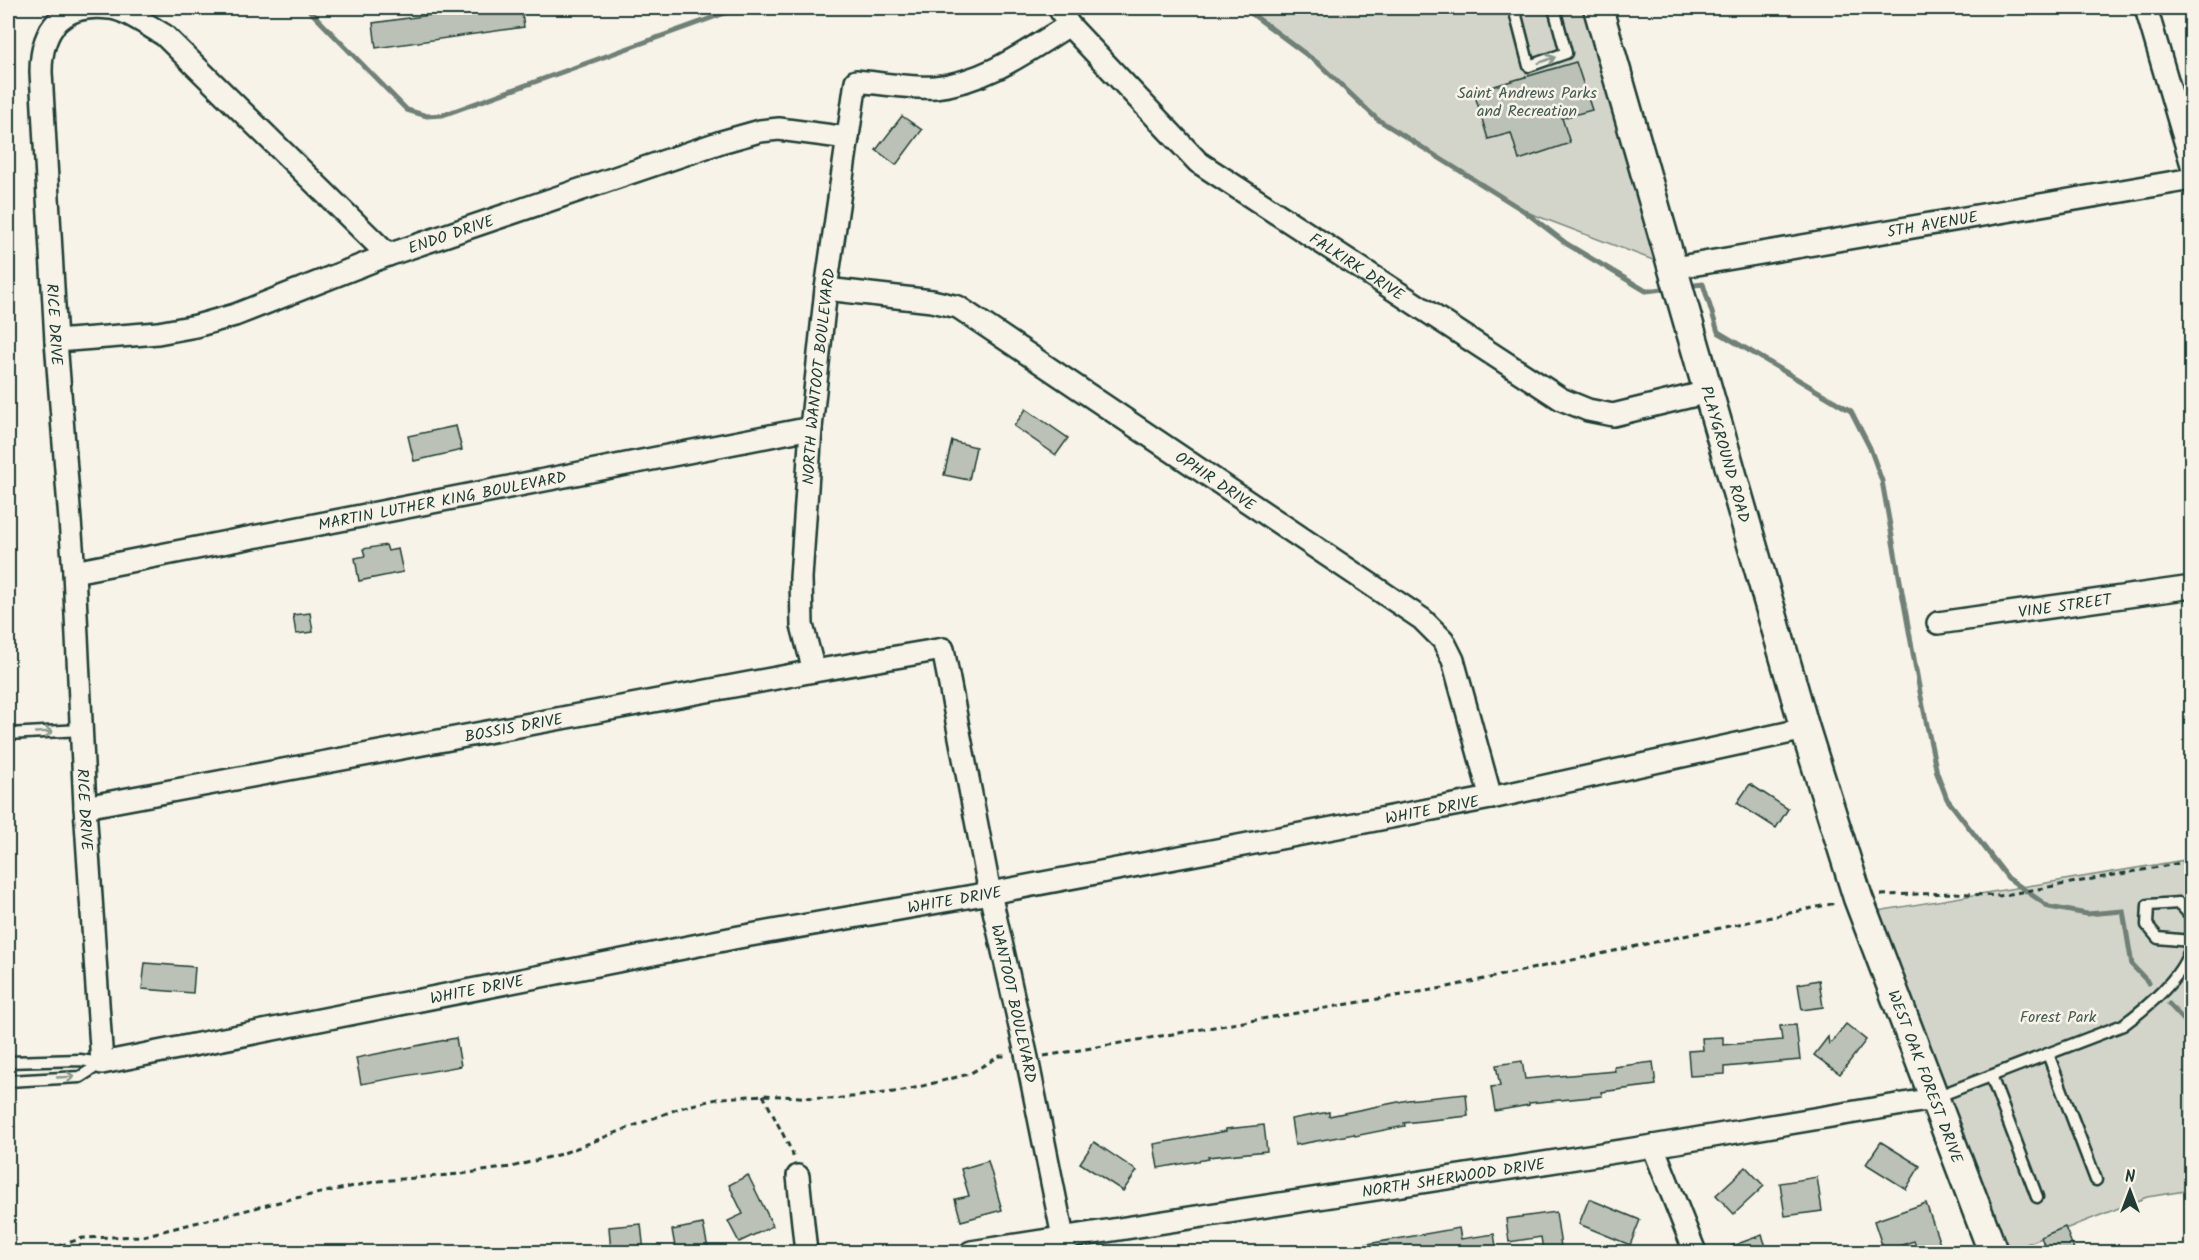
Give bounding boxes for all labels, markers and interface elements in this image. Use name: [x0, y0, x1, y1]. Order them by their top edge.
one-way arrow: [1537, 53, 1555, 64]
park label: Saint Andrews Parks and Recreation: [1457, 81, 1597, 124]
street label: 5TH AVENUE: [1885, 205, 1980, 245]
street label: ENDO DRIVE: [405, 209, 498, 261]
street label: FALKIRK DRIVE: [1304, 227, 1409, 308]
street label: NORTH WANTOOT BOULEVARD: [796, 267, 843, 486]
street label: RICE DRIVE: [39, 283, 69, 367]
street label: PLAYGROUND ROAD: [1693, 383, 1756, 526]
street label: OPHIR DRIVE: [1170, 445, 1261, 518]
street label: MARTIN LUTHER KING BOULEVARD: [316, 465, 569, 538]
street label: VINE STREET: [2017, 587, 2115, 625]
street label: BOSSIS DRIVE: [463, 707, 566, 750]
one-way arrow: [34, 726, 54, 737]
street label: RICE DRIVE: [69, 768, 99, 852]
street label: WHITE DRIVE: [1383, 789, 1482, 832]
street label: WHITE DRIVE: [906, 880, 1004, 921]
street label: WANTOOT BOULEVARD: [983, 922, 1043, 1085]
street label: WHITE DRIVE: [428, 969, 527, 1012]
street label: WEST OAK FOREST DRIVE: [1880, 986, 1969, 1168]
park label: Forest Park: [2020, 1005, 2097, 1030]
one-way arrow: [55, 1072, 75, 1083]
street label: NORTH SHERWOOD DRIVE: [1360, 1152, 1547, 1205]
north arrow: [2100, 1161, 2160, 1221]
text: N: [2125, 1165, 2135, 1190]

